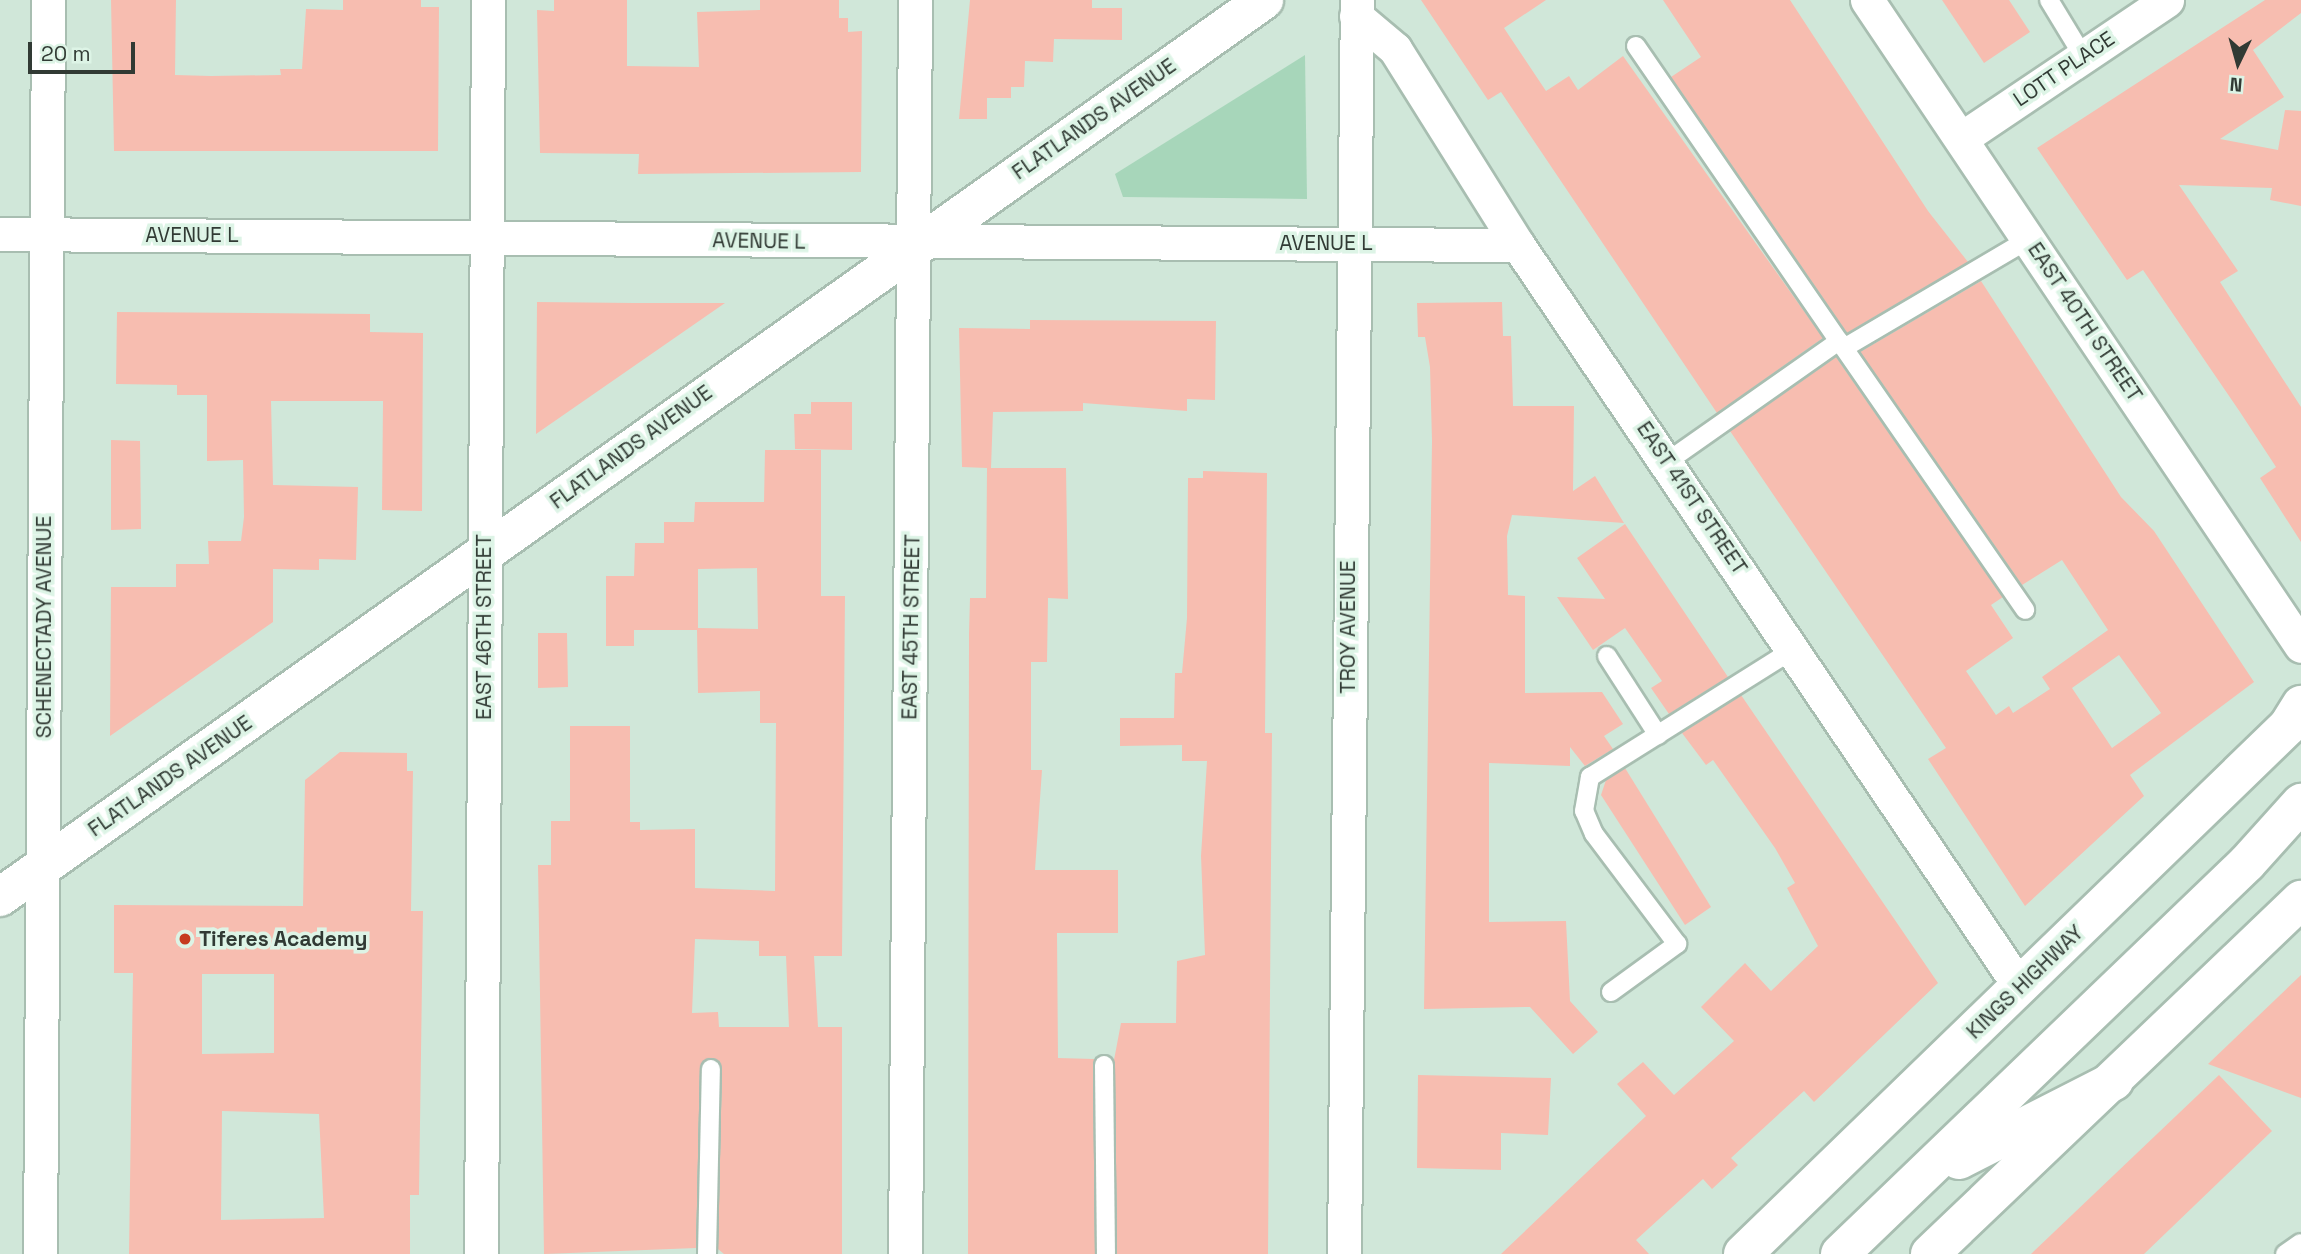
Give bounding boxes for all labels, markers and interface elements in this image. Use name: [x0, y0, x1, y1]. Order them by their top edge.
street label: LOTT PLACE: [2008, 26, 2120, 112]
scale bar: [32, 28, 138, 72]
north arrow: [2203, 28, 2273, 98]
text: 20 m: [41, 40, 91, 67]
street label: FLATLANDS AVENUE: [1007, 53, 1181, 185]
text: N: [2229, 71, 2244, 97]
street label: AVENUE L: [145, 222, 239, 248]
street label: AVENUE L: [712, 228, 806, 254]
street label: AVENUE L: [1279, 230, 1373, 256]
street label: EAST 40TH STREET: [2022, 237, 2148, 407]
street label: FLATLANDS AVENUE: [545, 380, 717, 514]
street label: EAST 41ST STREET: [1631, 416, 1753, 580]
street label: SCHENECTADY AVENUE: [31, 515, 57, 739]
street label: EAST 46TH STREET: [471, 534, 497, 720]
street label: EAST 45TH STREET: [897, 534, 925, 720]
street label: TROY AVENUE: [1335, 560, 1361, 694]
street label: FLATLANDS AVENUE: [83, 710, 257, 842]
street label: KINGS HIGHWAY: [1961, 920, 2089, 1044]
place label: Tiferes Academy: [199, 926, 368, 952]
marker: Tiferes Academy: [177, 931, 193, 947]

